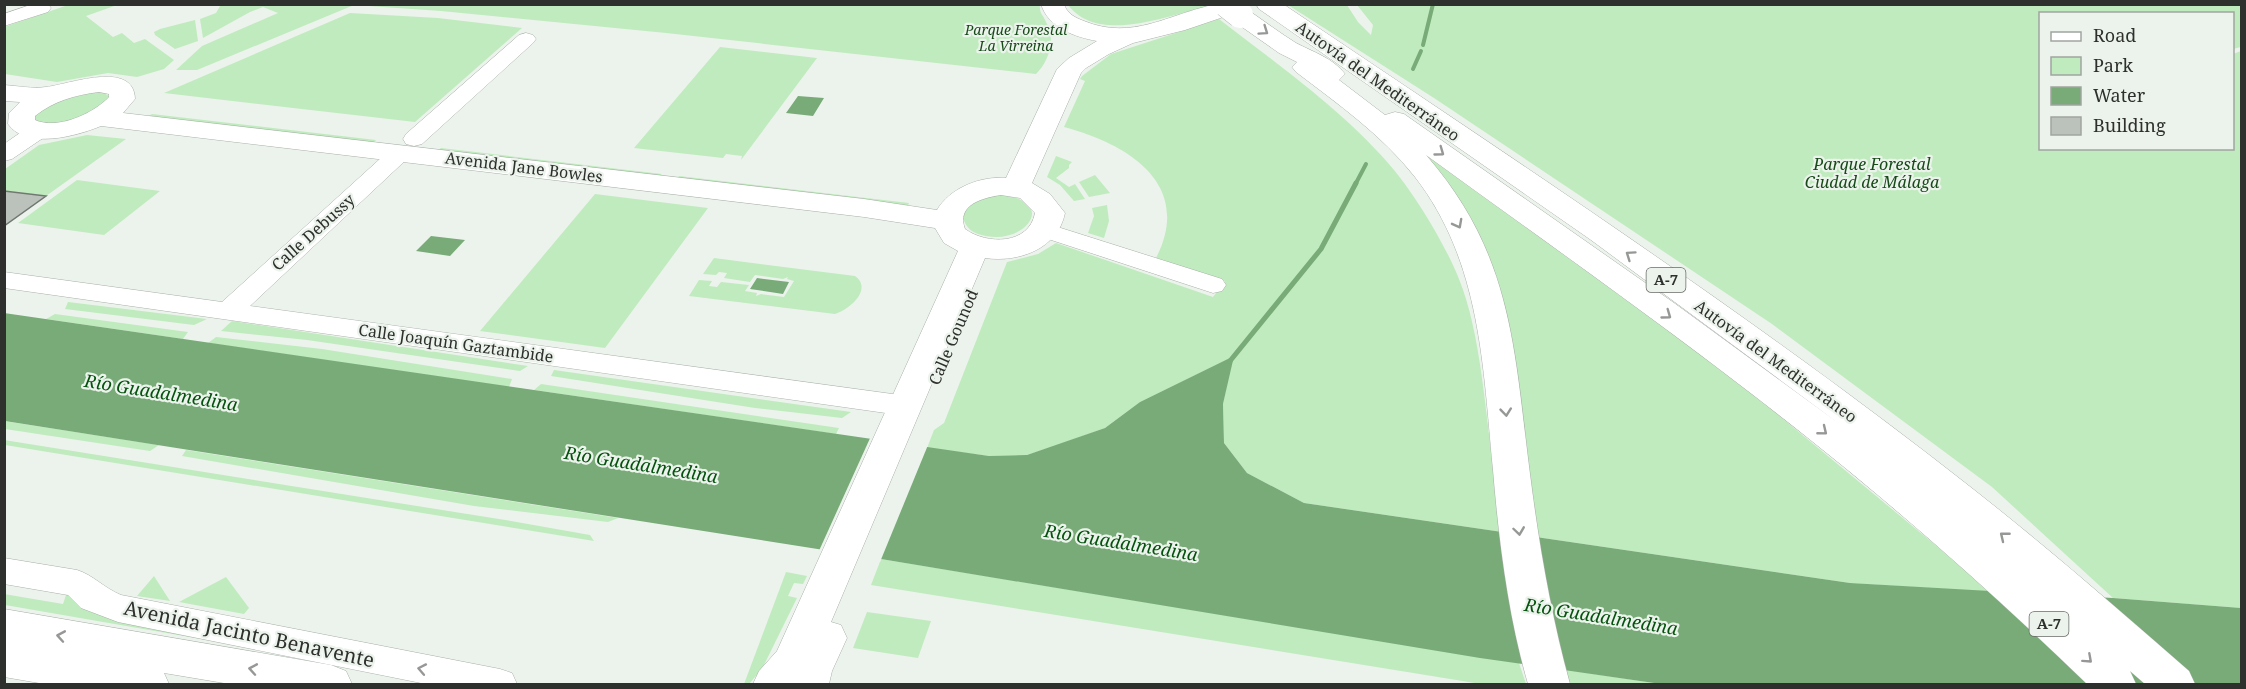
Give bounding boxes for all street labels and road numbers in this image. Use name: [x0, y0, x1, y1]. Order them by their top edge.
street label: Autovía del Mediterráneo: [1292, 16, 1464, 146]
street label: Avenida Jane Bowles: [444, 146, 604, 188]
street label: Calle Debussy: [267, 188, 360, 275]
road number: A-7: [1646, 268, 1686, 292]
street label: Calle Gounod: [923, 286, 983, 388]
street label: Autovía del Mediterráneo: [1690, 295, 1862, 427]
street label: Calle Joaquín Gaztambide: [357, 318, 555, 368]
street label: Avenida Jacinto Benavente: [121, 594, 377, 673]
road number: A-7: [2030, 612, 2068, 636]

